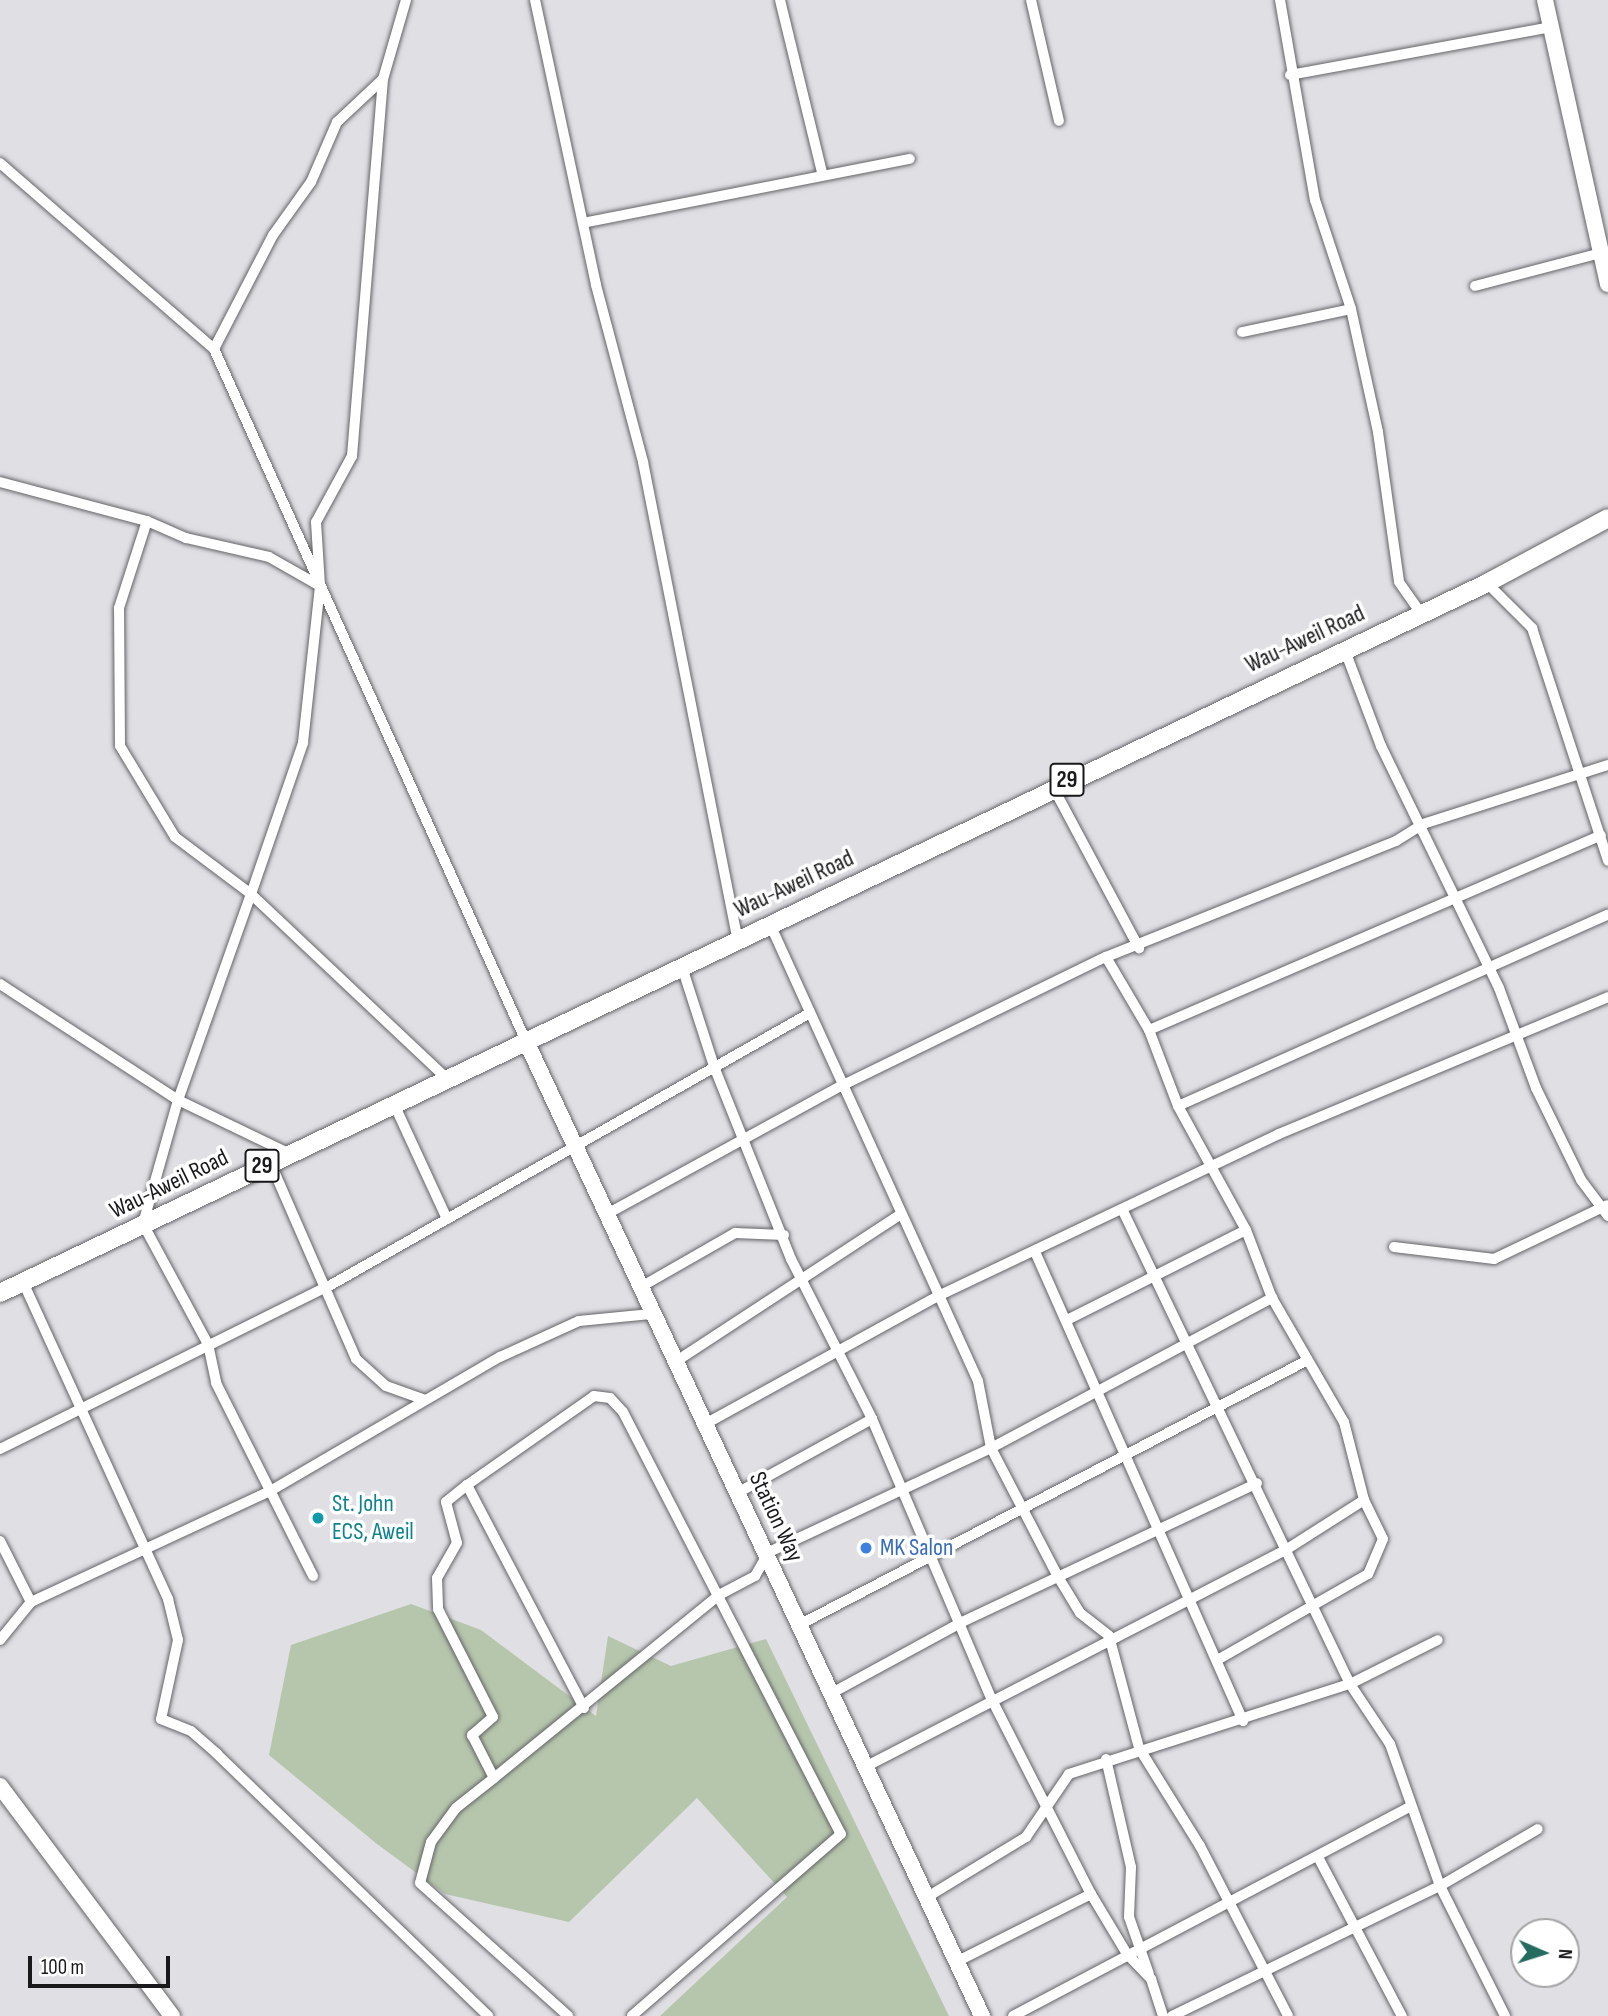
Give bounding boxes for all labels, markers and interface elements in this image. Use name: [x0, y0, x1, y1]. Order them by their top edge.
street label: Wau-Aweil Road: [1241, 599, 1369, 679]
road number: 29: [1050, 760, 1084, 800]
street label: Wau-Aweil Road: [730, 844, 858, 924]
street label: Wau-Aweil Road: [105, 1143, 233, 1225]
road number: 29: [244, 1147, 280, 1186]
street label: Station Way: [743, 1467, 809, 1567]
place label: St. John ECS, Aweil: [332, 1490, 414, 1546]
marker: St. John ECS, Aweil: [310, 1510, 326, 1526]
place label: MK Salon: [880, 1534, 953, 1562]
marker: MK Salon: [858, 1540, 874, 1556]
north arrow: [1510, 1918, 1580, 1988]
scale bar: [32, 1942, 173, 1986]
text: N: [1553, 1948, 1576, 1960]
text: 100 m: [41, 1955, 84, 1980]

